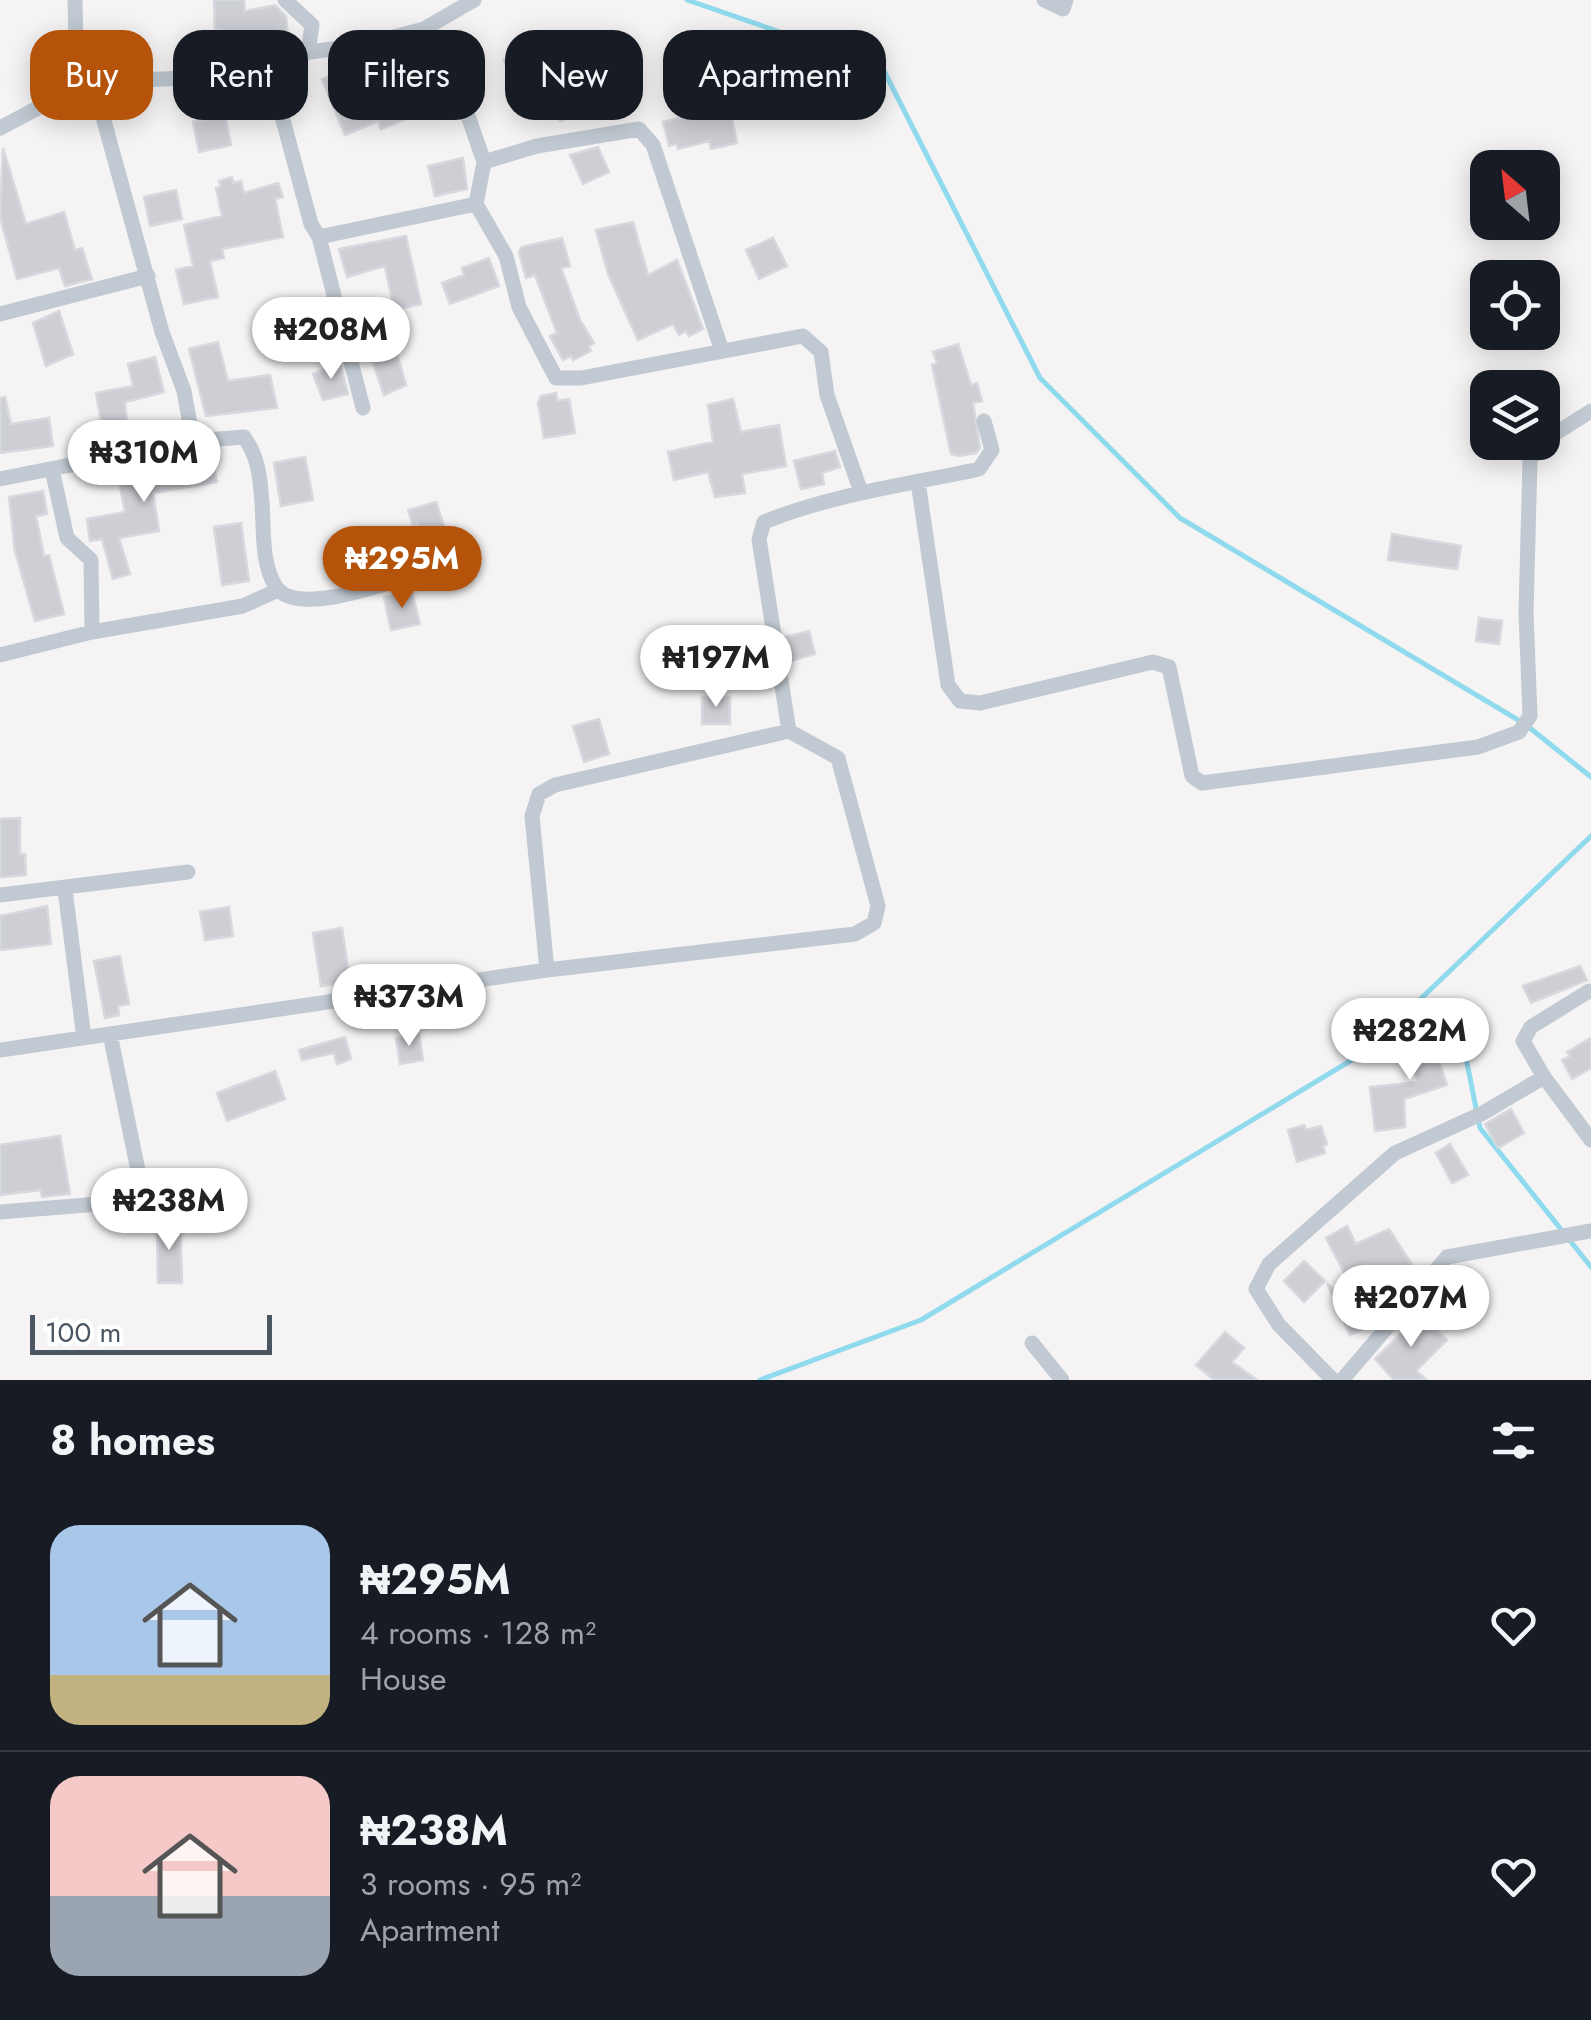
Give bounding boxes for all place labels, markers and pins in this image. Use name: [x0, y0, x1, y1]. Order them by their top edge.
pin: ₦208M: [261, 297, 401, 382]
pin: ₦310M: [74, 420, 214, 505]
pin: ₦295M: [332, 526, 472, 611]
pin: ₦197M: [646, 625, 786, 710]
pin: ₦373M: [339, 964, 479, 1049]
pin: ₦282M: [1340, 998, 1480, 1083]
pin: ₦238M: [99, 1168, 239, 1253]
pin: ₦207M: [1341, 1265, 1481, 1350]

